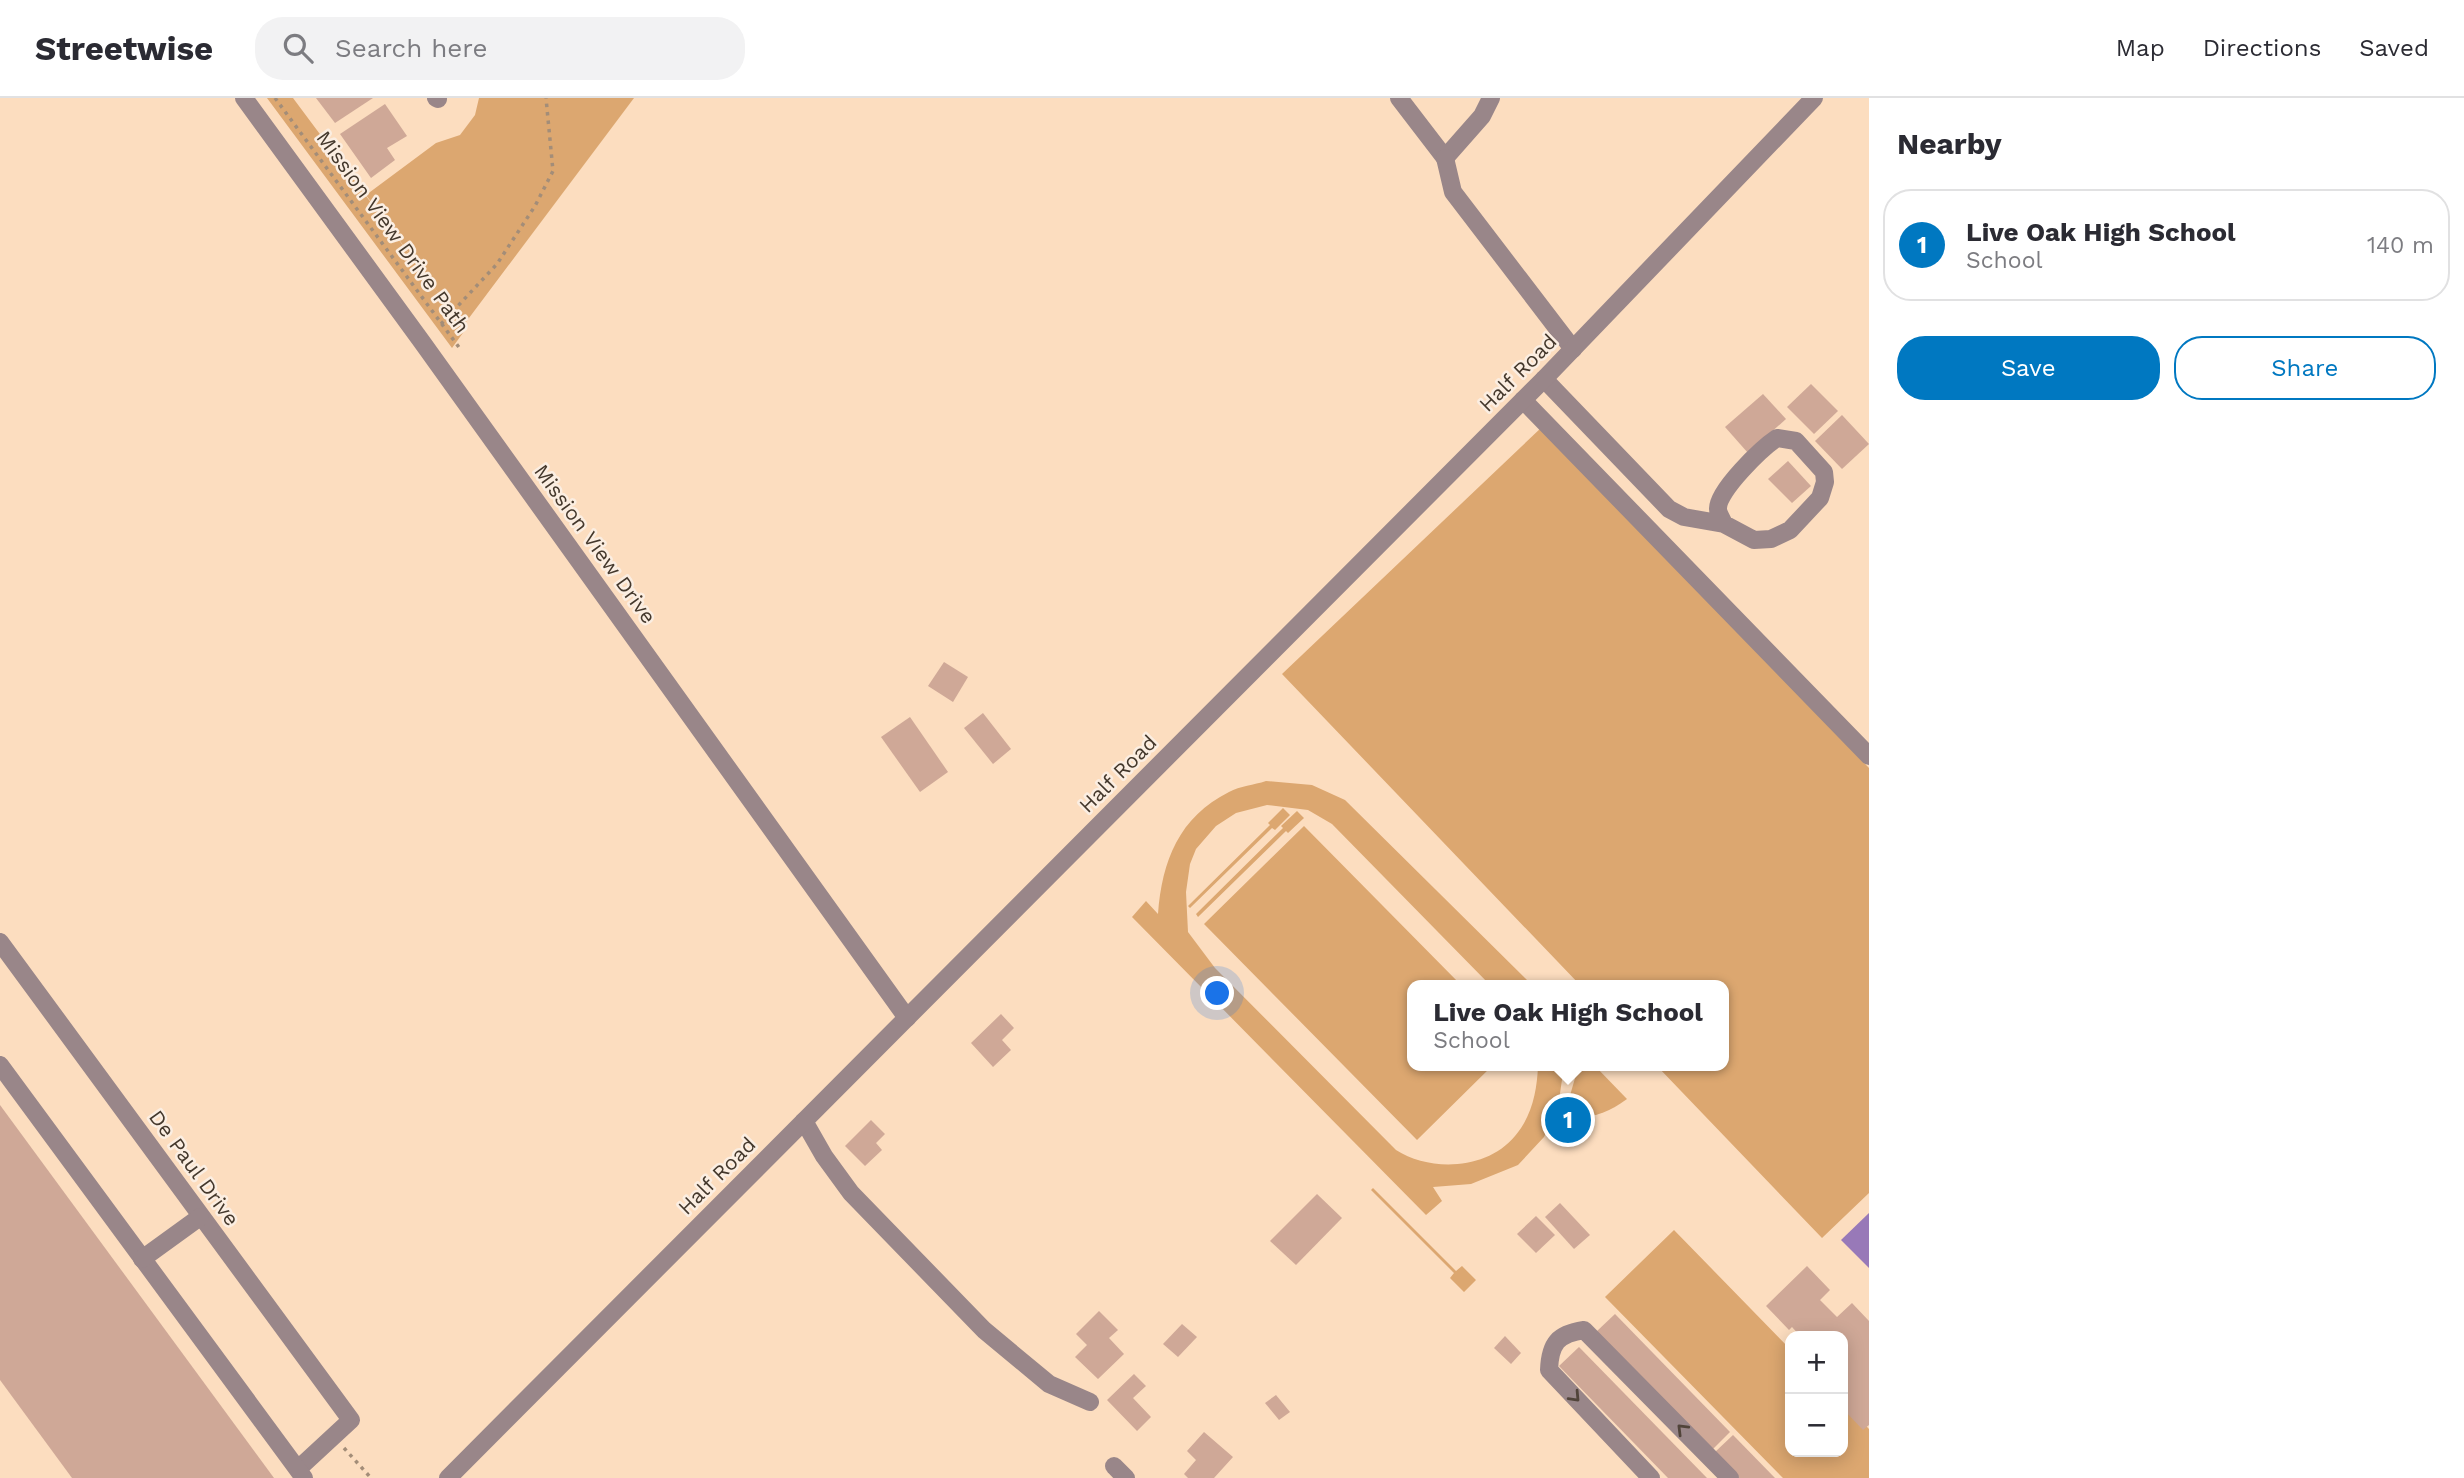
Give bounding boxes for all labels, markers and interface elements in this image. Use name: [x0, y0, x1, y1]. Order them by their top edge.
search box: [255, 17, 745, 80]
text: Streetwise: [35, 29, 213, 68]
icon: search: [279, 29, 317, 67]
text: Search here: [335, 33, 487, 63]
text: Map: [2116, 34, 2165, 62]
text: Directions: [2203, 34, 2321, 62]
text: Saved: [2359, 34, 2429, 62]
street label: Mission View Drive Path: [312, 126, 475, 338]
text: Nearby: [1897, 126, 2002, 161]
text: Live Oak High School: [1966, 217, 2236, 247]
text: 1: [1917, 232, 1927, 259]
text: 140 m: [2367, 232, 2434, 259]
text: School: [1966, 247, 2043, 274]
street label: Half Road: [1474, 329, 1562, 417]
button: Save: [1897, 336, 2160, 400]
button: Share: [2174, 336, 2436, 400]
street label: Mission View Drive: [529, 459, 662, 628]
street label: Half Road: [1074, 730, 1162, 818]
your location: [1200, 976, 1234, 1010]
popup: [1407, 980, 1729, 1071]
text: Live Oak High School: [1433, 997, 1703, 1027]
text: School: [1433, 1027, 1510, 1054]
pin: 1: [1545, 1094, 1591, 1146]
street label: De Paul Drive: [144, 1105, 245, 1231]
street label: Half Road: [673, 1132, 761, 1220]
map controls: [1785, 1331, 1848, 1457]
button: +: [1785, 1331, 1848, 1394]
one-way arrow: [1566, 1389, 1579, 1402]
button: −: [1785, 1394, 1848, 1457]
one-way arrow: [1677, 1425, 1690, 1438]

